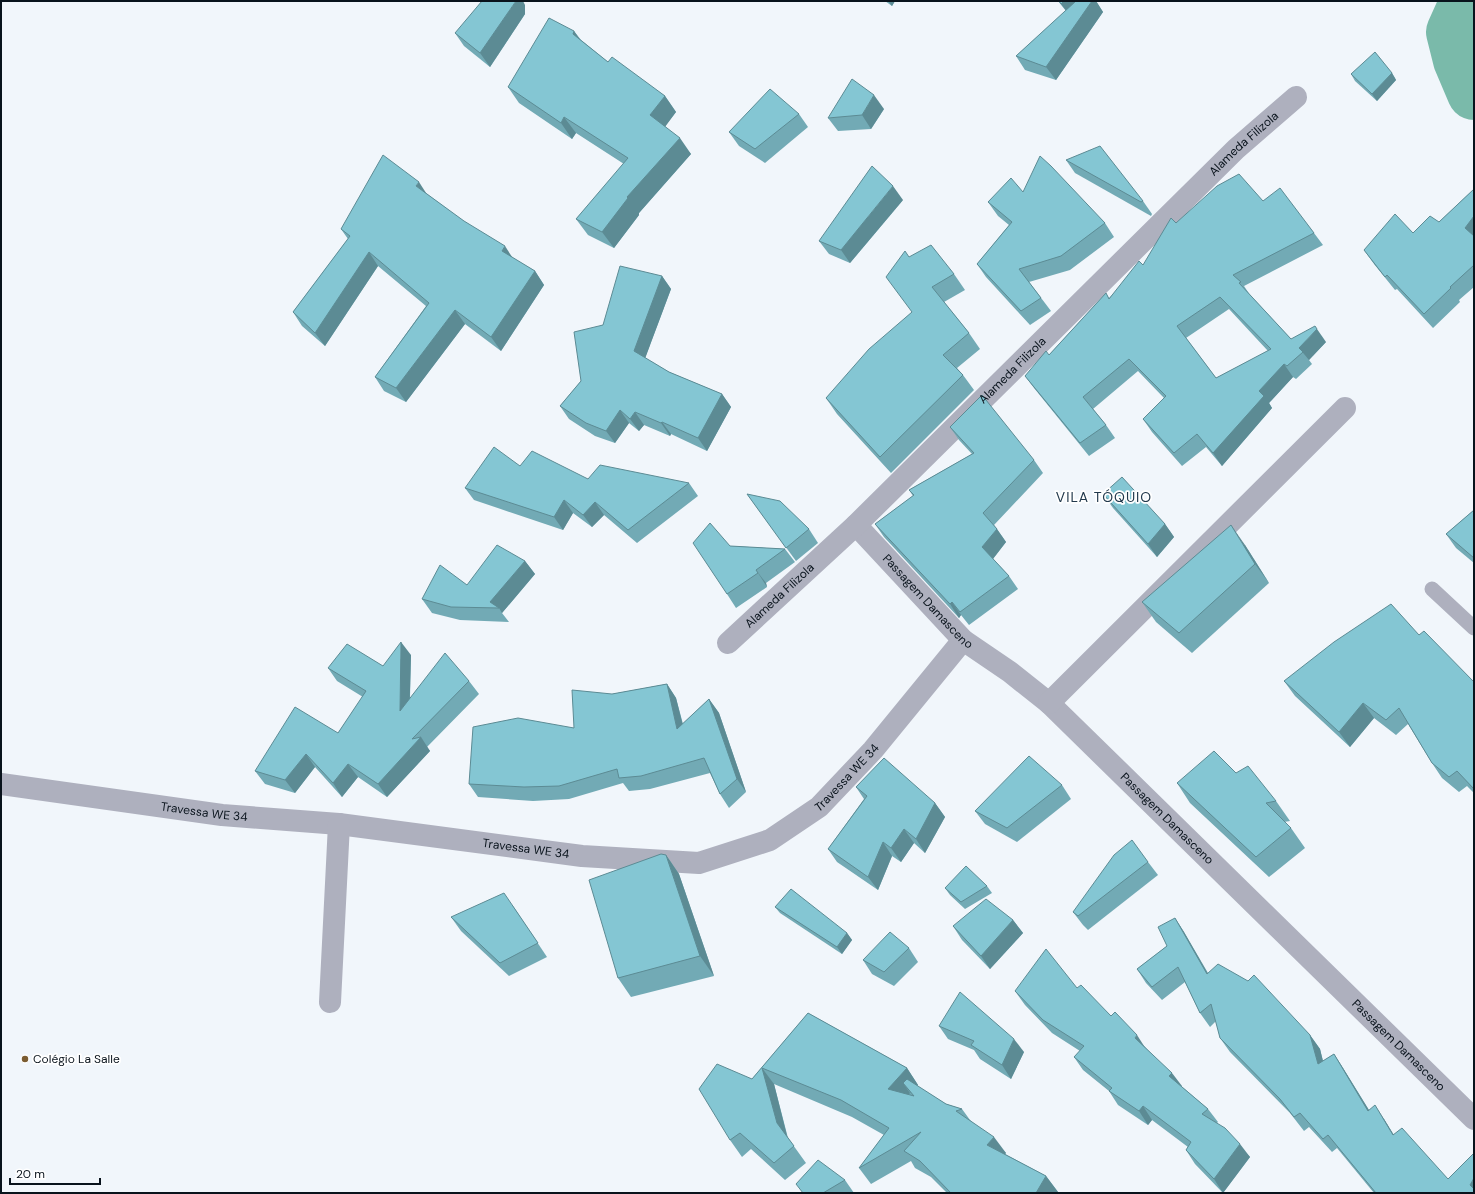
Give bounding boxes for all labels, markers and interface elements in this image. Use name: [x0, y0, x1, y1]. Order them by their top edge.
street label: Alameda Filizola: [1205, 108, 1282, 179]
street label: Alameda Filizola: [975, 333, 1049, 407]
district label: VILA TÓQUIO: [1056, 488, 1152, 506]
street label: Passagem Damasceno: [879, 551, 976, 652]
street label: Alameda Filizola: [741, 560, 818, 632]
street label: Travessa WE 34: [812, 741, 883, 815]
street label: Passagem Damasceno: [1117, 769, 1217, 868]
street label: Travessa WE 34: [160, 798, 248, 825]
street label: Travessa WE 34: [481, 835, 570, 862]
street label: Passagem Damasceno: [1348, 996, 1449, 1095]
place label: Colégio La Salle: [33, 1051, 120, 1067]
marker: Colégio La Salle: [20, 1054, 30, 1064]
scale bar: [10, 1160, 100, 1186]
text: 20 m: [16, 1166, 45, 1182]

